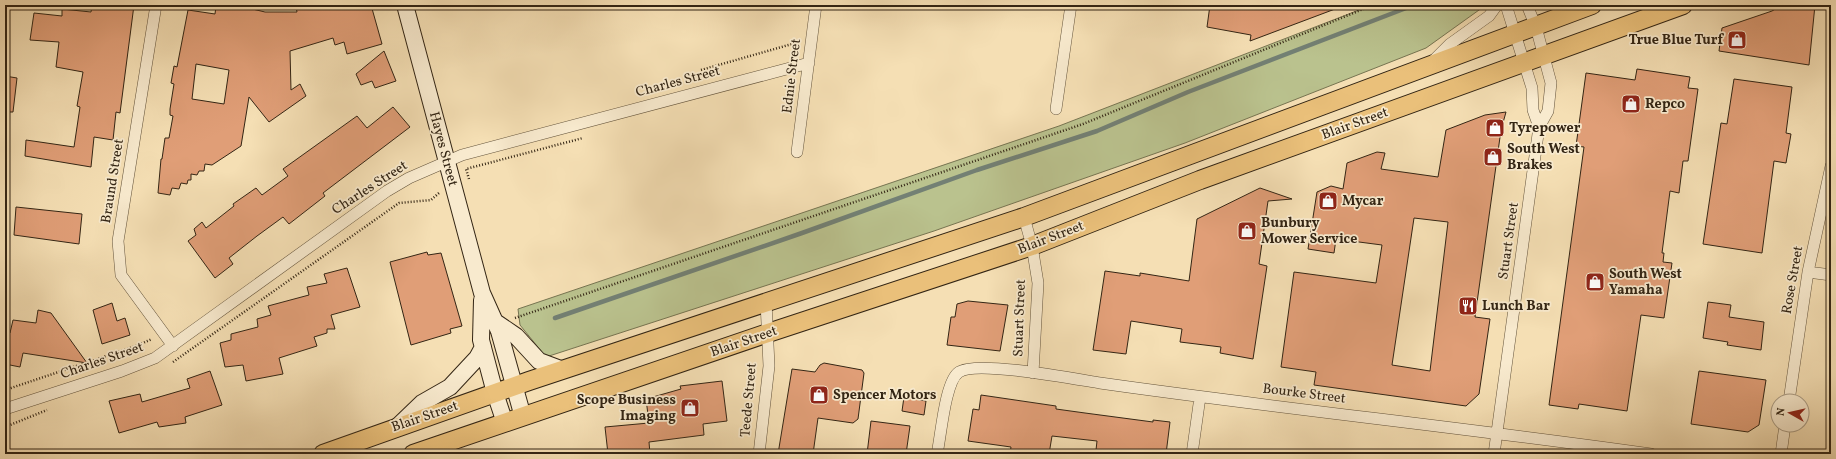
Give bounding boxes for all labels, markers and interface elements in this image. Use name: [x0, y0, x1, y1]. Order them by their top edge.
shop icon: True Blue Turf: [1726, 29, 1748, 51]
place label: True Blue Turf: [1628, 31, 1724, 50]
street label: Ednie Street: [778, 38, 806, 114]
street label: Charles Street: [634, 62, 722, 102]
shop icon: Repco: [1620, 93, 1642, 115]
place label: Repco: [1645, 95, 1685, 114]
street label: Blair Street: [1319, 103, 1391, 145]
street label: Hayes Street: [424, 110, 462, 189]
shop icon: Tyrepower: [1484, 117, 1506, 139]
place label: Tyrepower: [1509, 119, 1581, 138]
street label: Braund Street: [97, 137, 129, 225]
place label: South West Brakes: [1507, 140, 1580, 175]
shop icon: South West Brakes: [1482, 146, 1504, 168]
street label: Charles Street: [328, 156, 412, 220]
shop icon: Mycar: [1317, 190, 1339, 212]
place label: Mycar: [1342, 192, 1384, 211]
street label: Stuart Street: [1494, 201, 1524, 281]
place label: Bunbury Mower Service: [1261, 214, 1357, 249]
street label: Blair Street: [1015, 217, 1087, 259]
shop icon: Bunbury Mower Service: [1236, 220, 1258, 242]
street label: Rose Street: [1778, 244, 1808, 316]
place label: South West Yamaha: [1609, 265, 1682, 300]
shop icon: South West Yamaha: [1584, 271, 1606, 293]
street label: Stuart Street: [1009, 279, 1031, 357]
restaurant icon: Lunch Bar: [1457, 295, 1479, 317]
place label: Lunch Bar: [1482, 297, 1550, 316]
street label: Blair Street: [708, 322, 780, 362]
street label: Charles Street: [58, 338, 146, 384]
street label: Teede Street: [736, 362, 762, 438]
street label: Bourke Street: [1261, 379, 1347, 409]
shop icon: Spencer Motors: [808, 384, 830, 406]
place label: Spencer Motors: [833, 386, 936, 405]
place label: Scope Business Imaging: [577, 391, 676, 426]
north arrow: [1770, 393, 1810, 433]
street label: Blair Street: [389, 397, 461, 437]
shop icon: Scope Business Imaging: [679, 397, 701, 419]
text: N: [1774, 407, 1790, 417]

